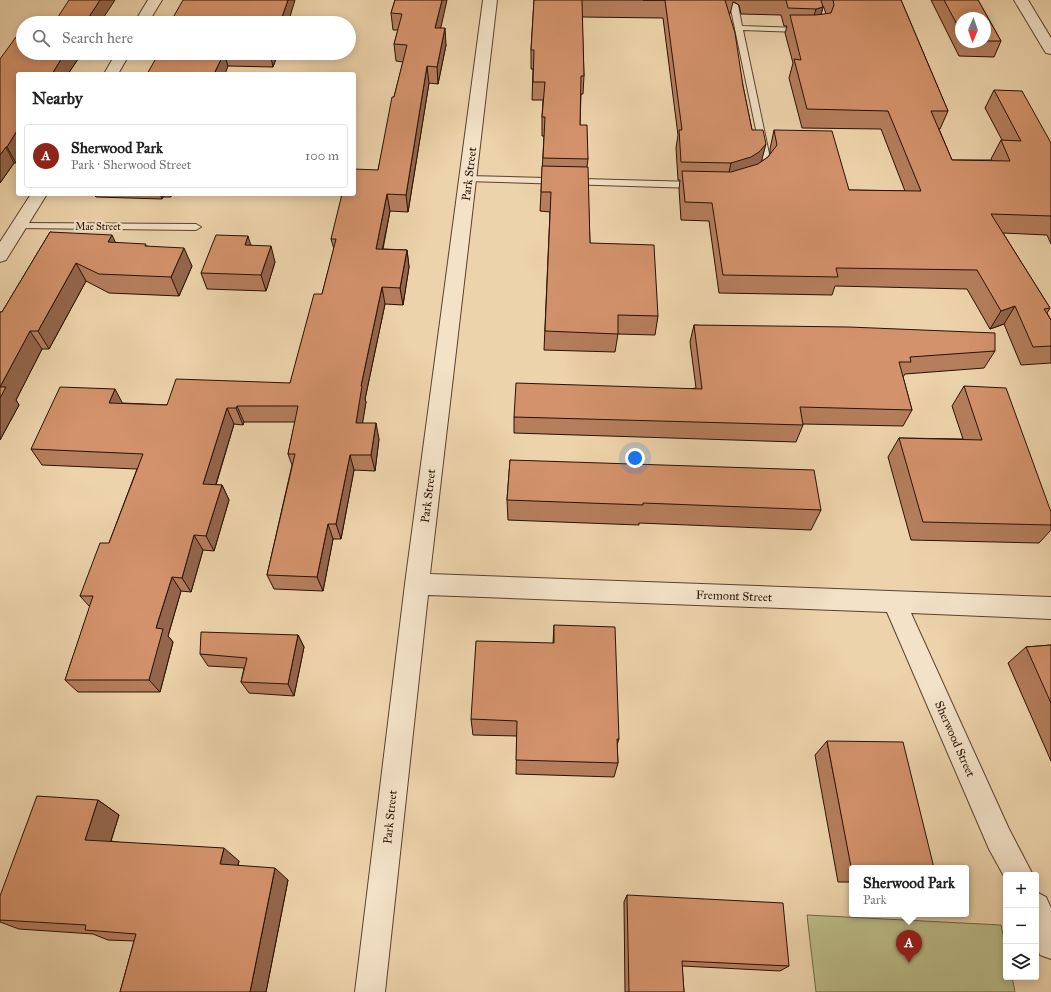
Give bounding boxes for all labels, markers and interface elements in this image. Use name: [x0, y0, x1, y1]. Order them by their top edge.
north arrow: [955, 12, 991, 48]
search box: [16, 16, 356, 60]
icon: search: [30, 27, 52, 49]
text: Search here: [62, 29, 133, 47]
text: Nearby: [32, 88, 83, 109]
text: Sherwood Park: [71, 139, 163, 157]
street label: Park Street: [459, 146, 479, 202]
text: A: [42, 148, 50, 164]
text: 100 m: [305, 148, 339, 164]
text: Park · Sherwood Street: [71, 157, 191, 173]
street label: Mae Street: [75, 221, 121, 233]
your location: [625, 448, 645, 468]
street label: Park Street: [418, 468, 438, 524]
street label: Fremont Street: [696, 588, 773, 604]
street label: Sherwood Street: [932, 699, 978, 780]
street label: Park Street: [380, 789, 400, 845]
popup: [849, 865, 969, 917]
map controls: [1003, 872, 1039, 980]
button: +: [1003, 872, 1039, 908]
text: Sherwood Park: [863, 874, 955, 892]
text: Park: [863, 892, 887, 908]
button: −: [1003, 908, 1039, 944]
pin: A: [896, 930, 922, 963]
button: layers: [1003, 944, 1039, 980]

